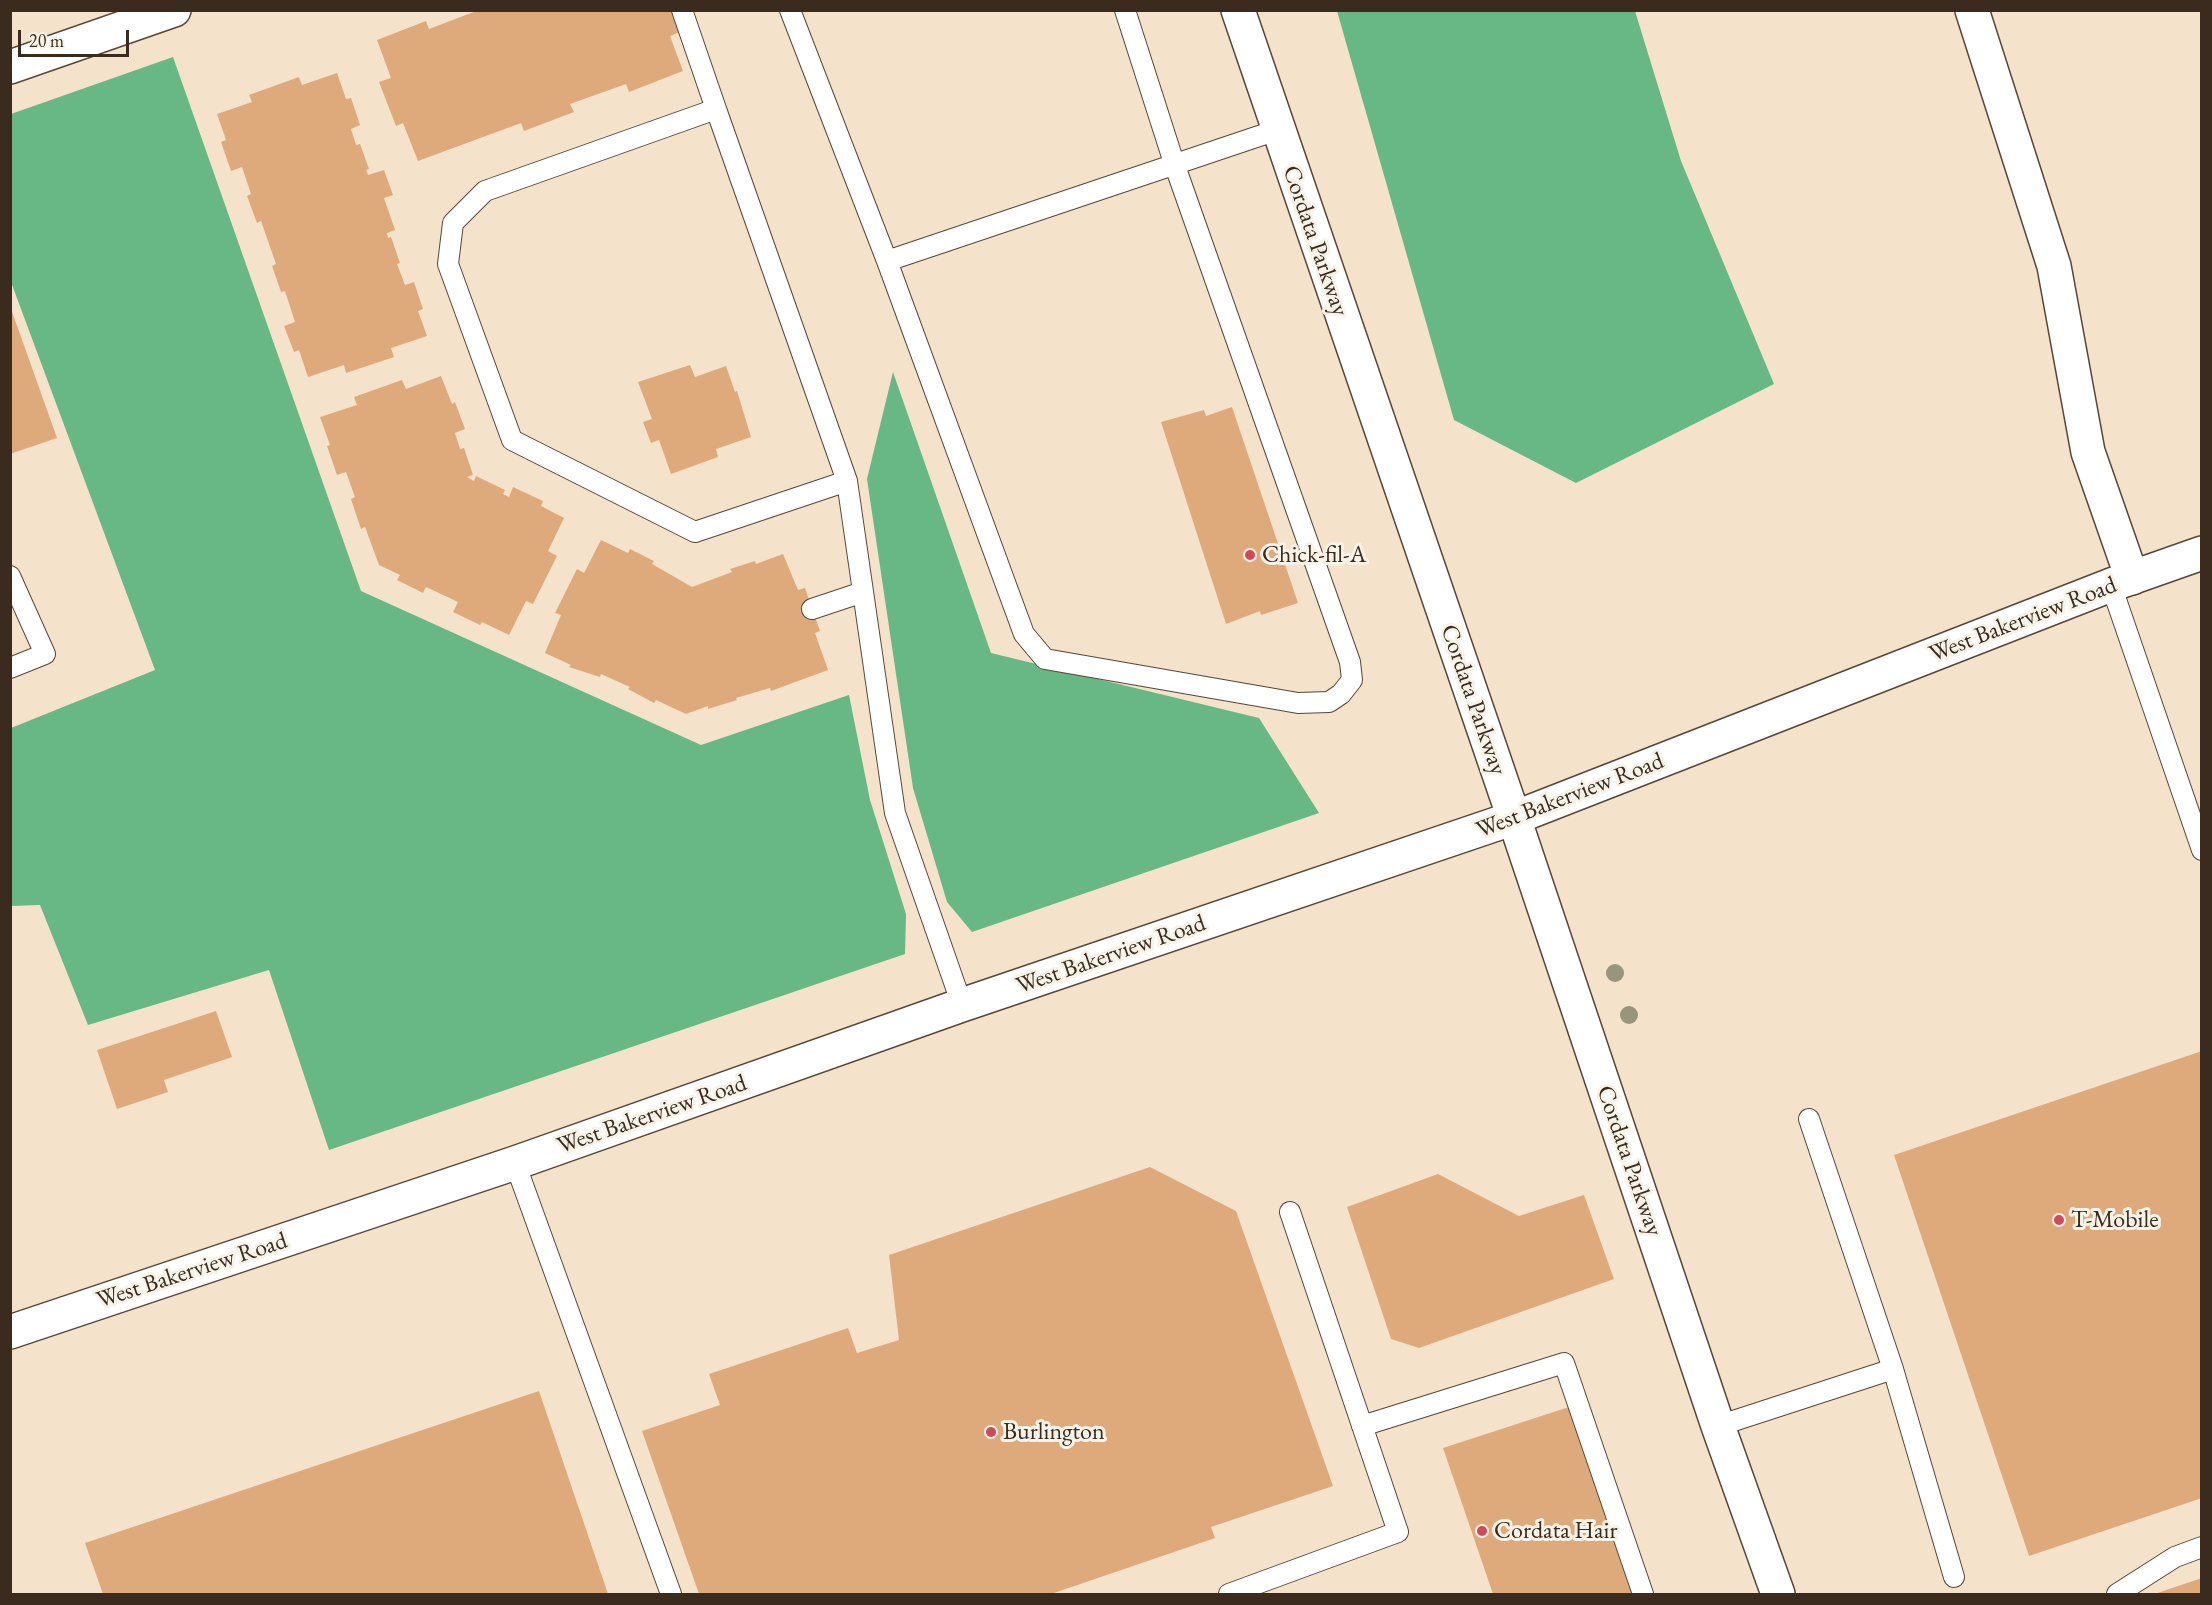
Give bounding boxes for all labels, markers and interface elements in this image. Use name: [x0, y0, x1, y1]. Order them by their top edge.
scale bar: [21, 18, 132, 56]
text: 20 m: [29, 29, 64, 52]
street label: Cordata Parkway: [1276, 162, 1354, 320]
place label: Chick-fil-A: [1262, 541, 1366, 569]
marker: Chick-fil-A: [1243, 548, 1257, 562]
street label: West Bakerview Road: [1925, 571, 2121, 669]
street label: Cordata Parkway: [1434, 621, 1512, 779]
street label: West Bakerview Road: [1472, 747, 1668, 845]
street label: West Bakerview Road: [1012, 909, 1210, 1001]
street label: West Bakerview Road: [553, 1069, 751, 1161]
street label: Cordata Parkway: [1590, 1082, 1668, 1240]
place label: T-Mobile: [2071, 1206, 2159, 1234]
marker: T-Mobile: [2052, 1213, 2066, 1227]
street label: West Bakerview Road: [93, 1227, 291, 1315]
place label: Burlington: [1003, 1418, 1105, 1446]
marker: Burlington: [984, 1425, 998, 1439]
place label: Cordata Hair: [1494, 1517, 1617, 1545]
marker: Cordata Hair: [1475, 1524, 1489, 1538]

